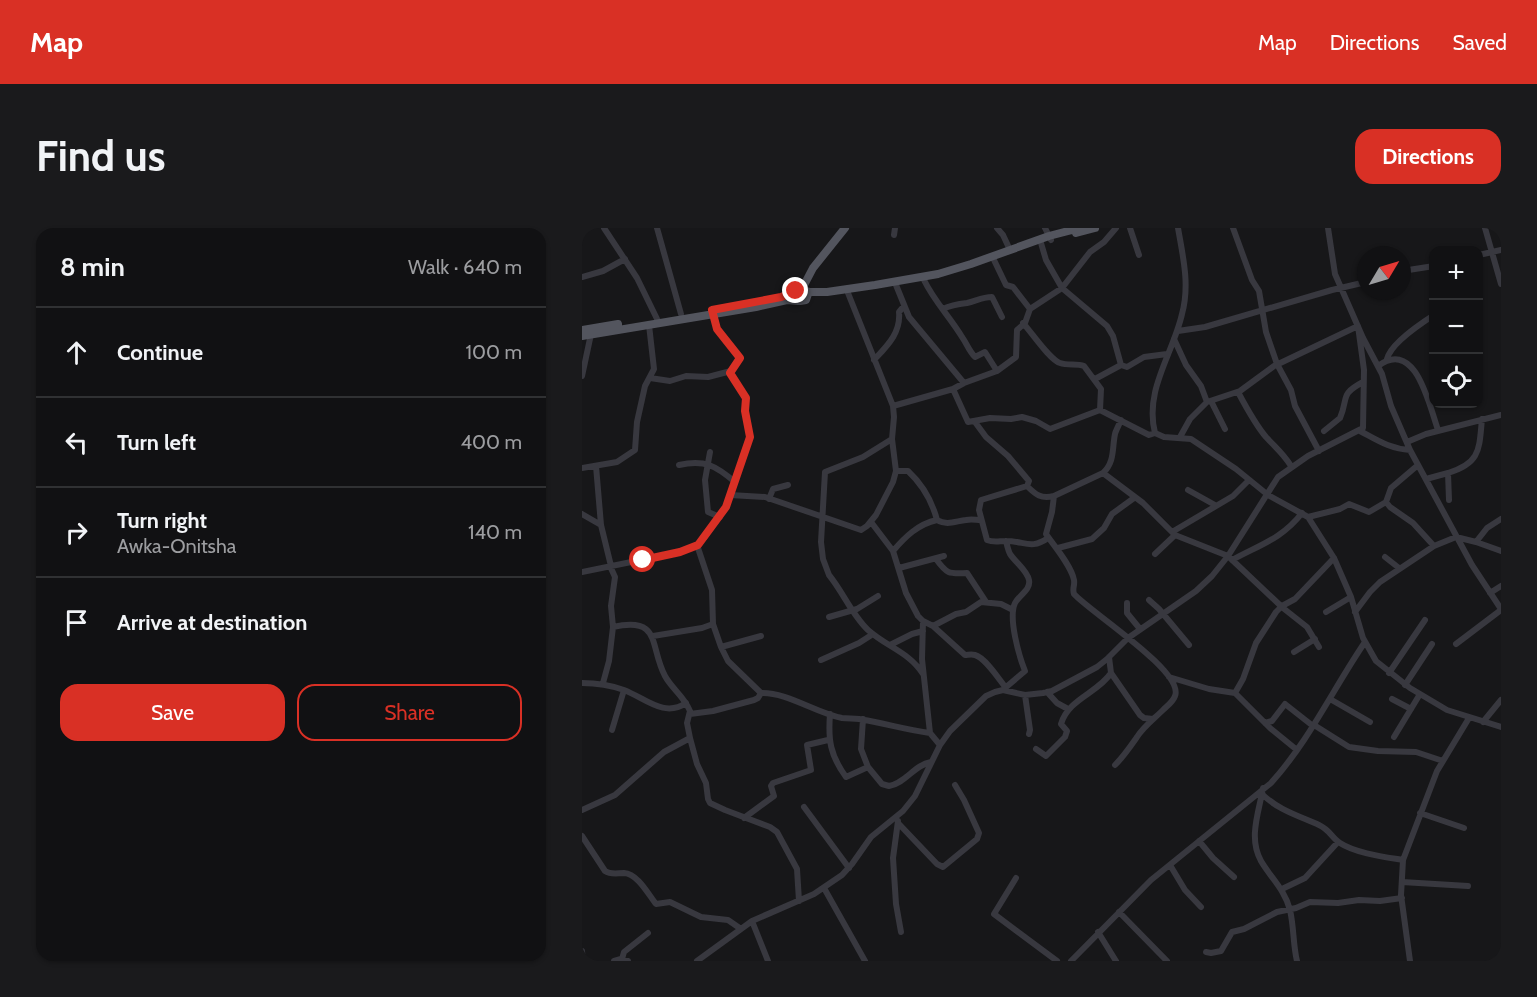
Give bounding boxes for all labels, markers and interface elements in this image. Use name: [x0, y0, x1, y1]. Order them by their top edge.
text: Map: [30, 25, 83, 59]
text: Map: [1258, 30, 1297, 55]
text: Directions: [1330, 30, 1419, 55]
text: Saved: [1452, 30, 1507, 55]
button: Directions: [1355, 129, 1501, 184]
text: Find us: [36, 130, 165, 182]
north arrow: [1357, 246, 1411, 300]
map controls: [1429, 246, 1483, 408]
button: +: [1429, 246, 1483, 300]
text: 8 min: [60, 251, 125, 283]
text: Walk · 640 m: [408, 255, 522, 279]
route end: [782, 277, 808, 303]
button: −: [1429, 300, 1483, 354]
icon: ahead: [60, 336, 93, 369]
text: Continue: [117, 339, 203, 366]
text: 100 m: [466, 340, 522, 364]
button: locate: [1429, 354, 1483, 408]
icon: left: [60, 426, 93, 459]
text: Turn left: [117, 429, 196, 456]
text: 400 m: [460, 430, 522, 454]
text: Turn right: [117, 507, 207, 534]
icon: right: [60, 516, 93, 549]
text: 140 m: [468, 520, 522, 544]
text: Awka-Onitsha: [117, 534, 236, 558]
route start: [629, 546, 655, 572]
icon: arrive: [60, 606, 93, 639]
text: Arrive at destination: [117, 609, 307, 636]
button: Save: [60, 684, 285, 741]
button: Share: [297, 684, 522, 741]

